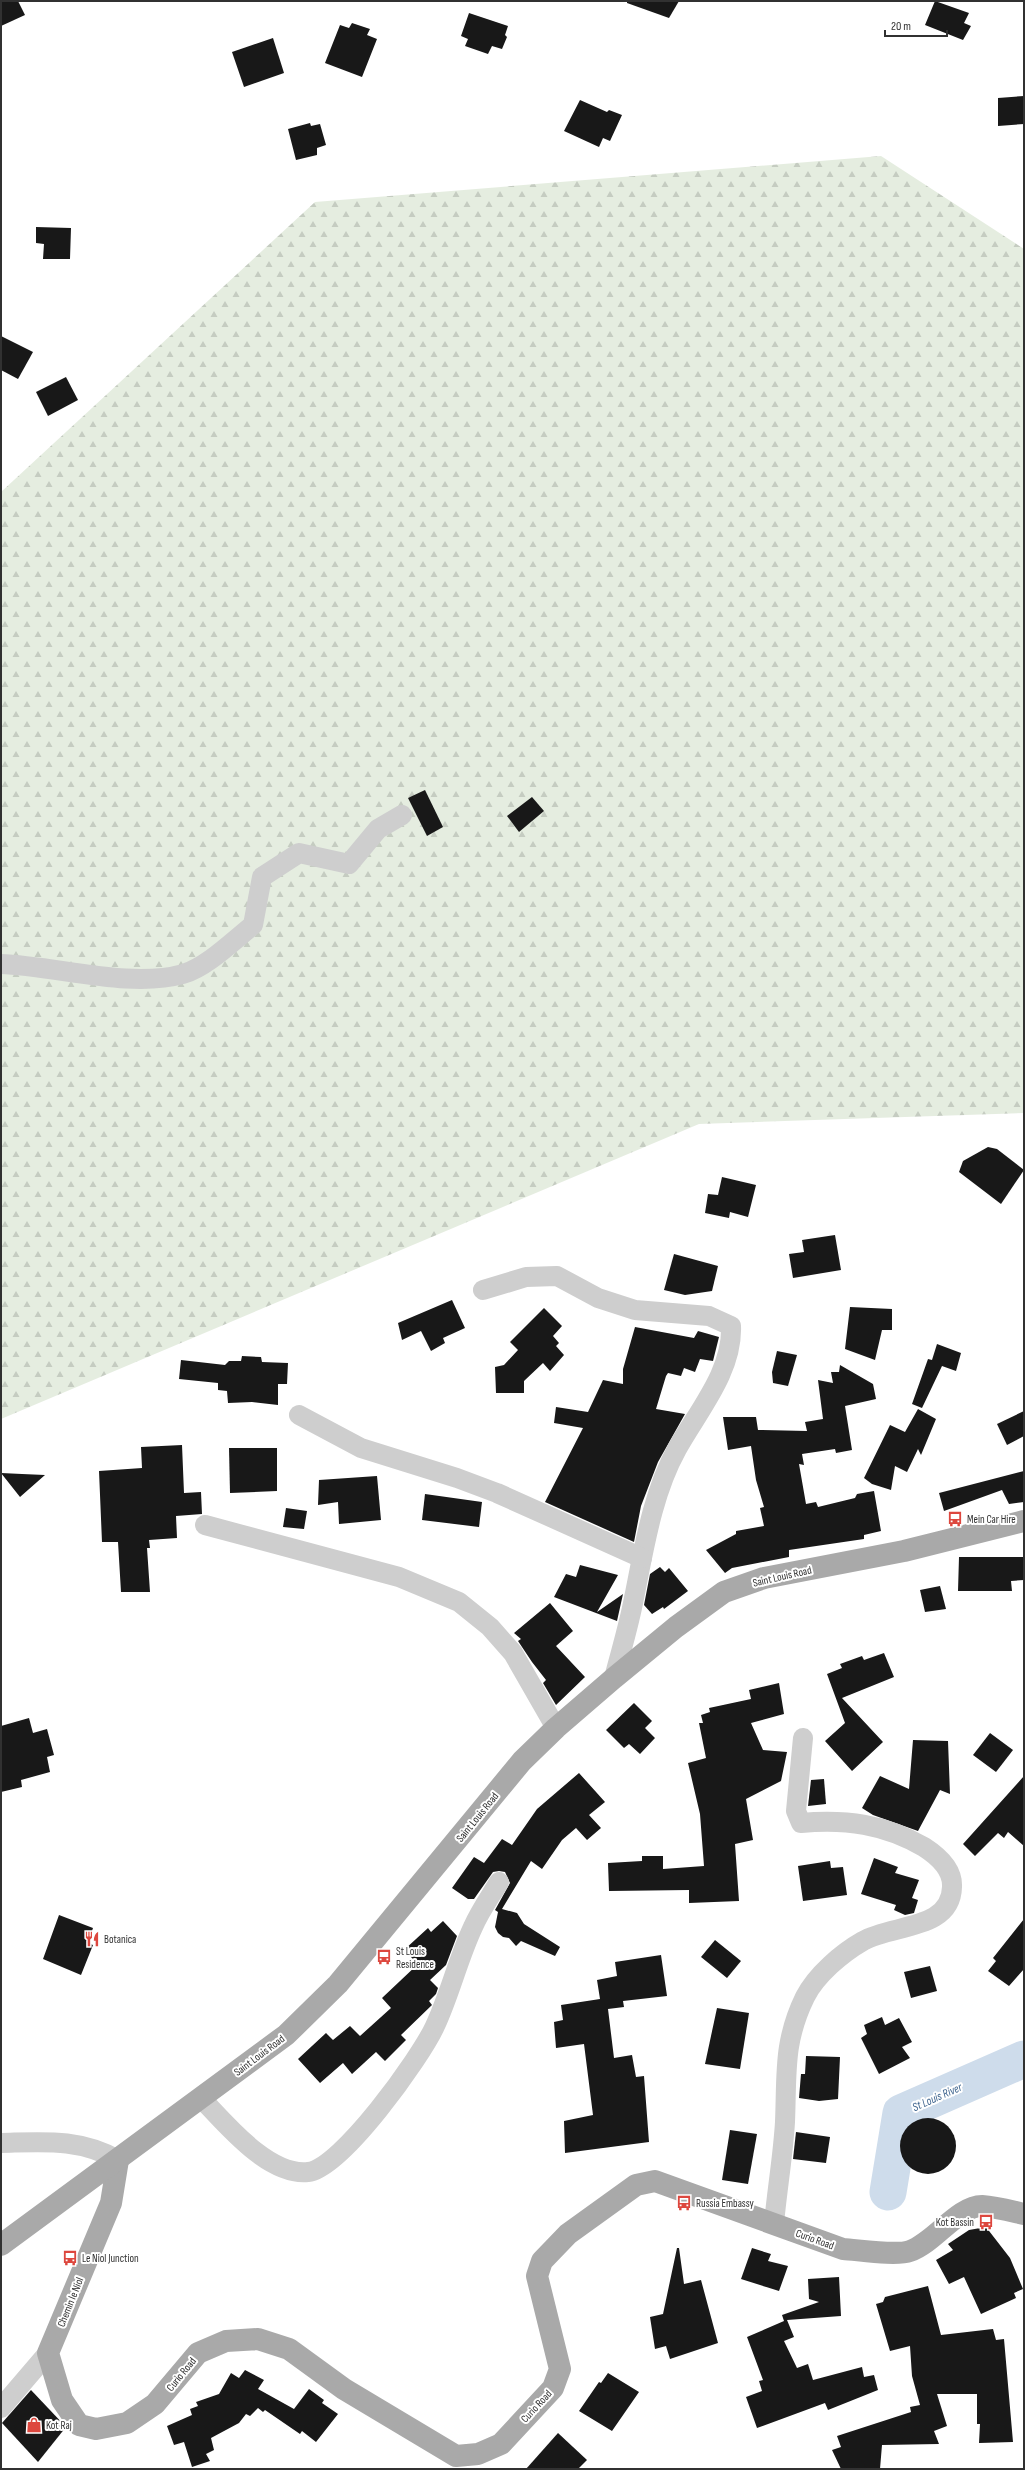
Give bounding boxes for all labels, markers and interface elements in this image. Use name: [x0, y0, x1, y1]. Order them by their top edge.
scale bar: [885, 12, 947, 38]
text: 20 m: [891, 19, 911, 34]
bus stop icon: Mein Car Hire: [946, 1510, 964, 1528]
place label: Mein Car Hire: [967, 1513, 1016, 1526]
street label: Saint Louis Road: [751, 1563, 813, 1590]
street label: Saint Louis Road: [453, 1790, 502, 1845]
restaurant icon: Botanica: [83, 1930, 101, 1948]
place label: Botanica: [104, 1933, 136, 1946]
place label: St Louis Residence: [396, 1945, 434, 1971]
bus stop icon: St Louis Residence: [375, 1948, 393, 1966]
street label: Saint Louis Road: [231, 2032, 288, 2079]
water label: St Louis River: [910, 2080, 965, 2115]
bus stop icon: Russia Embassy: [675, 2194, 693, 2212]
place label: Russia Embassy: [696, 2197, 755, 2210]
bus stop icon: Kot Bassin: [977, 2213, 995, 2231]
place label: Kot Bassin: [936, 2216, 974, 2229]
street label: Curio Road: [794, 2227, 836, 2253]
bus stop icon: Le Niol Junction: [61, 2249, 79, 2267]
place label: Le Niol Junction: [82, 2252, 139, 2265]
street label: Chemin le Niol: [55, 2275, 86, 2329]
street label: Curio Road: [164, 2354, 199, 2394]
street label: Curio Road: [518, 2387, 555, 2425]
shop icon: Kot Raj: [25, 2416, 43, 2434]
place label: Kot Raj: [46, 2419, 72, 2432]

